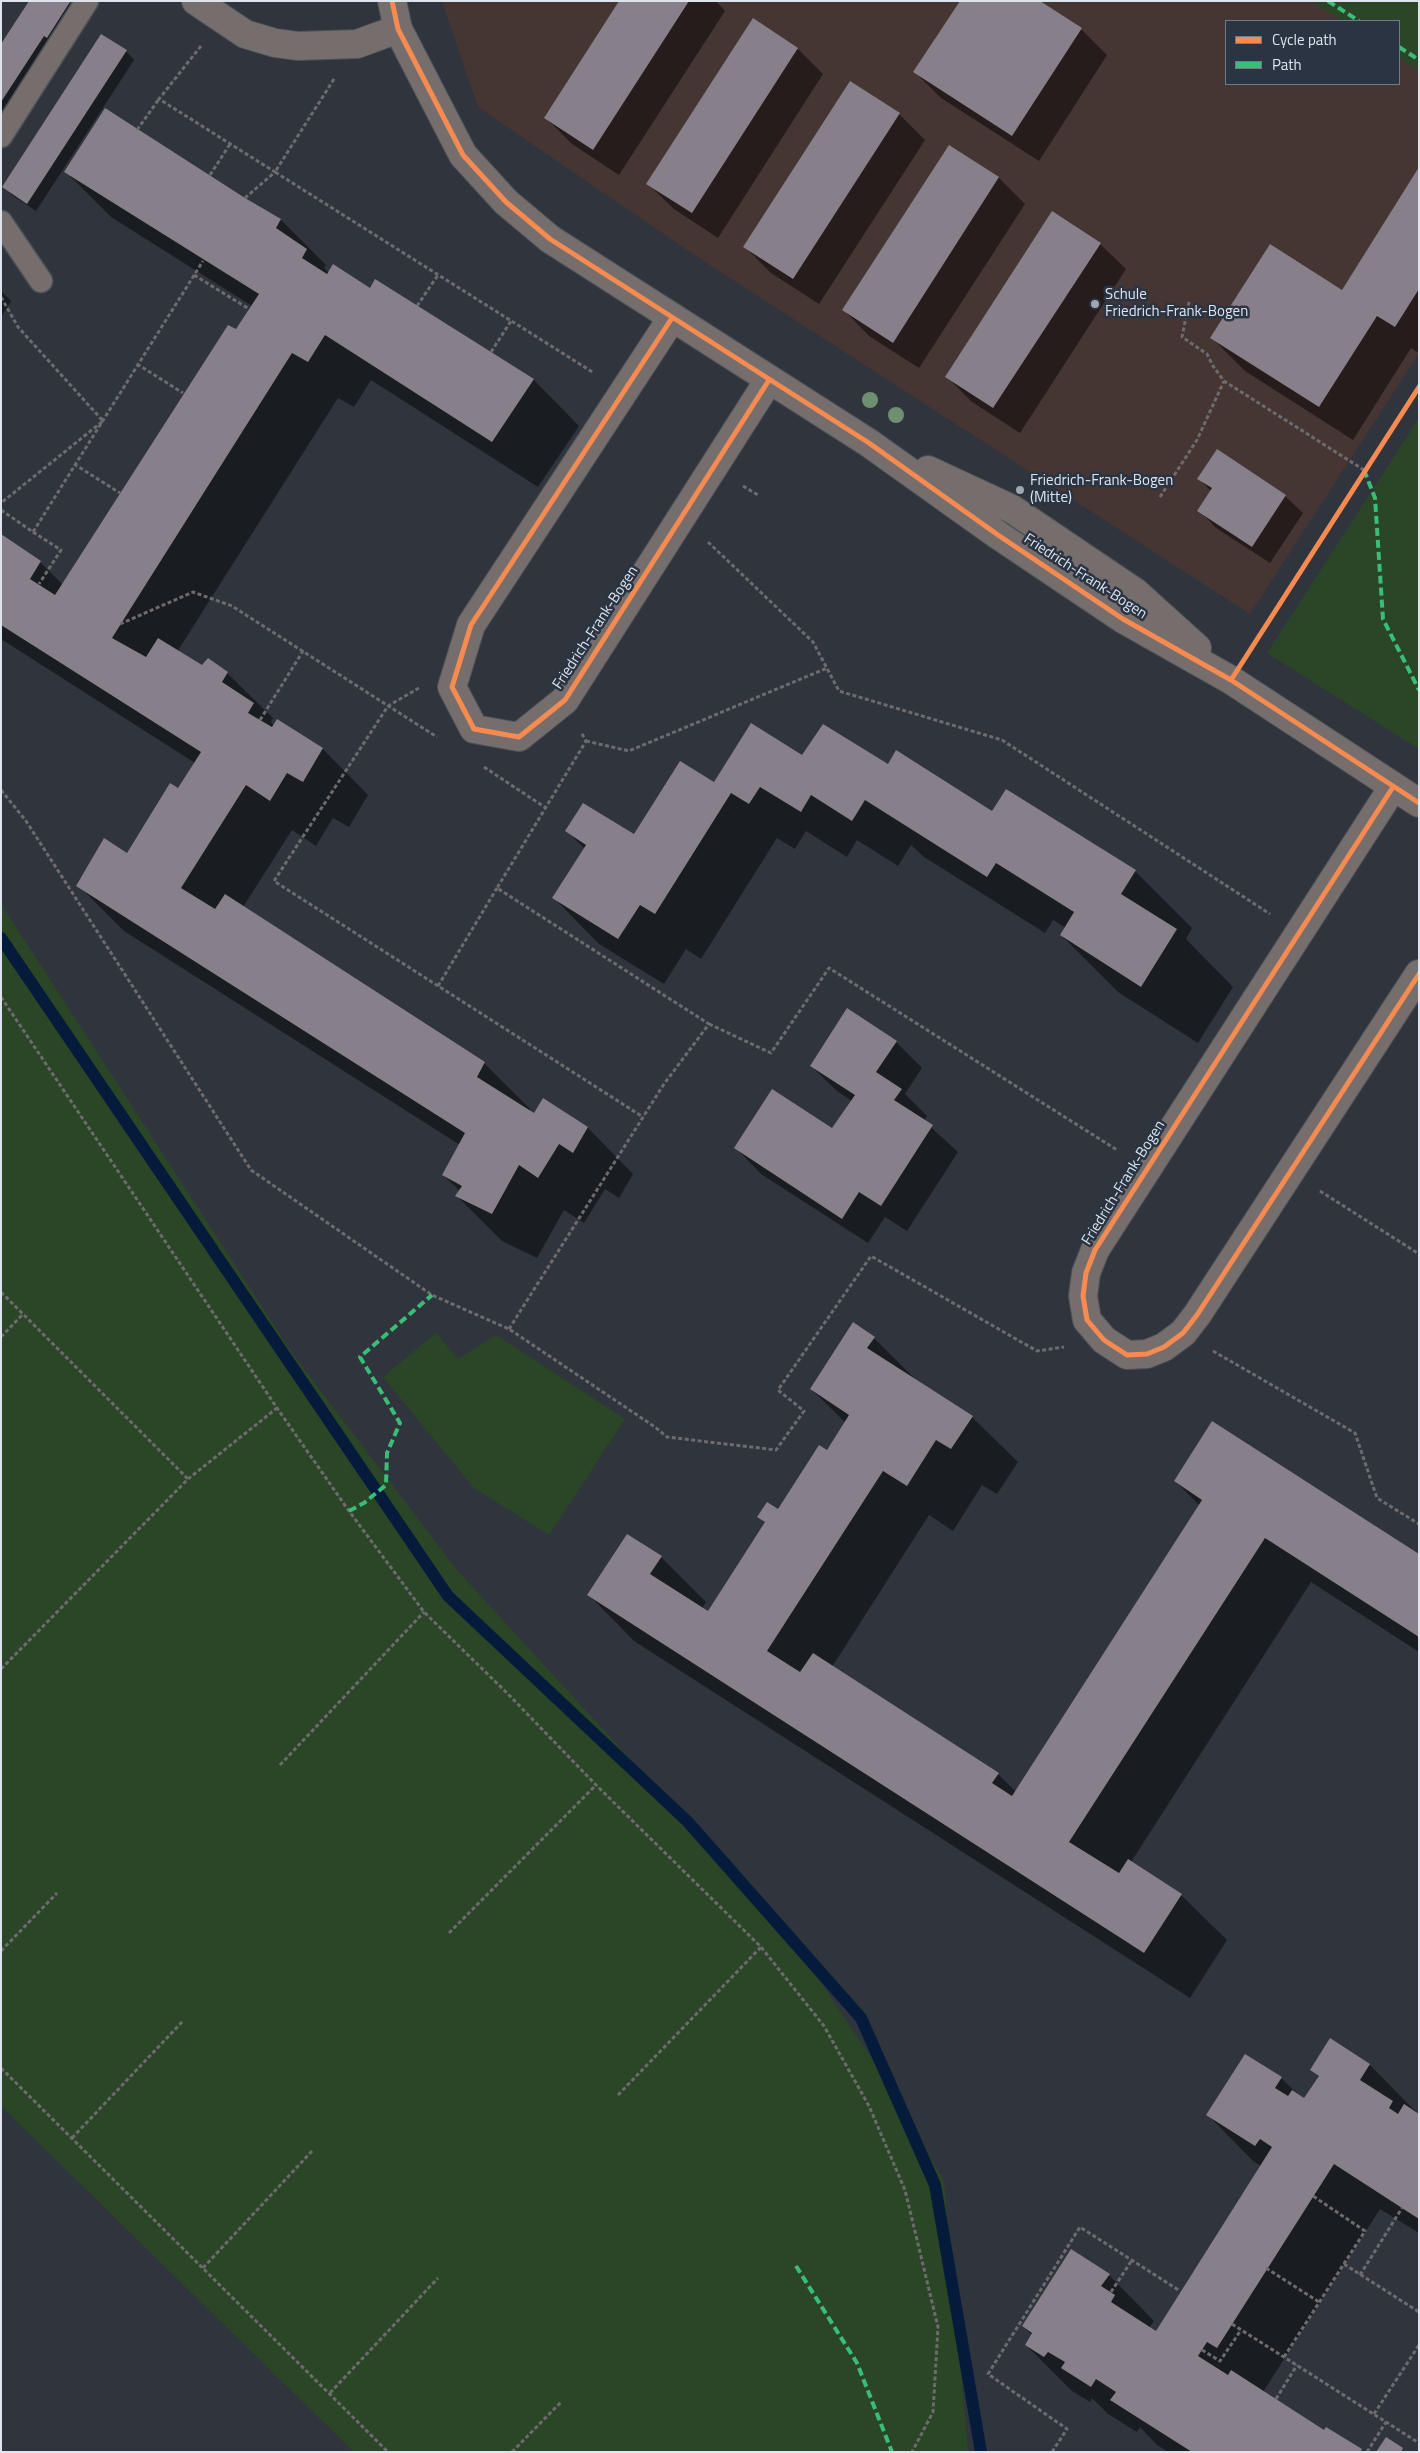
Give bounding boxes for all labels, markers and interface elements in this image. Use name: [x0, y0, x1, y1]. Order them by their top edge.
legend: [1225, 20, 1400, 85]
text: Cycle path: [1272, 28, 1337, 51]
text: Path: [1272, 53, 1302, 76]
place label: Schule Friedrich-Frank-Bogen: [1105, 286, 1248, 321]
marker: Schule Friedrich-Frank-Bogen: [1089, 298, 1101, 310]
place label: Friedrich-Frank-Bogen (Mitte): [1030, 472, 1173, 507]
marker: Friedrich-Frank-Bogen (Mitte): [1014, 484, 1026, 496]
street label: Friedrich-Frank-Bogen: [1020, 530, 1150, 624]
street label: Friedrich-Frank-Bogen: [549, 563, 643, 693]
street label: Friedrich-Frank-Bogen: [1078, 1117, 1170, 1249]

